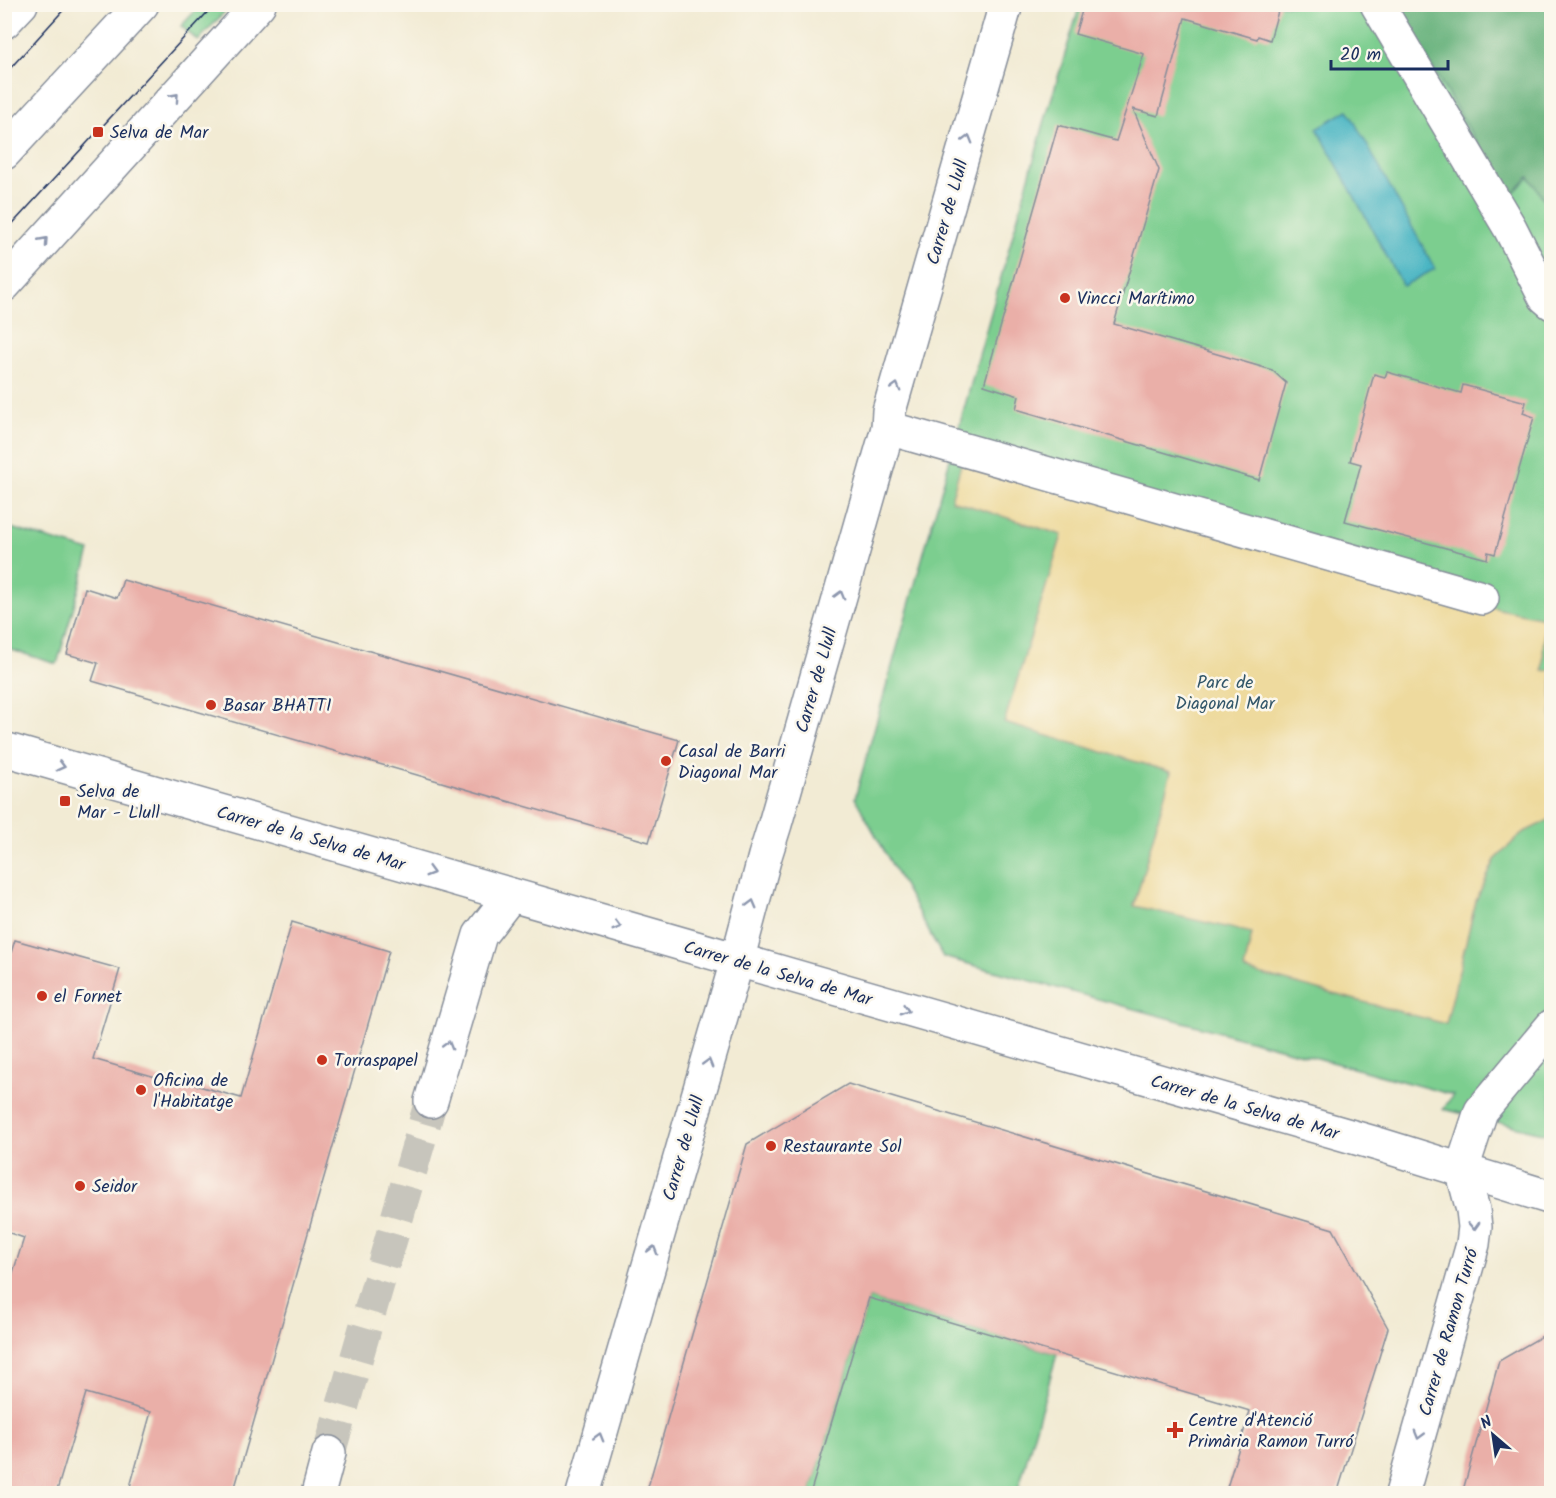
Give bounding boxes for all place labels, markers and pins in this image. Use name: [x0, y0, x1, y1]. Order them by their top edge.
place label: Selva de Mar: [110, 119, 209, 148]
marker: Selva de Mar: [91, 125, 105, 139]
place label: Vincci Marítimo: [1077, 285, 1195, 314]
marker: Vincci Marítimo: [1058, 291, 1072, 305]
place label: Basar BHATTI: [223, 692, 332, 721]
marker: Basar BHATTI: [204, 698, 218, 712]
place label: Casal de Barri Diagonal Mar: [678, 738, 786, 788]
marker: Casal de Barri Diagonal Mar: [659, 754, 673, 768]
place label: Selva de Mar - Llull: [77, 778, 161, 828]
marker: Selva de Mar - Llull: [58, 794, 72, 808]
place label: el Fornet: [54, 983, 123, 1012]
marker: el Fornet: [35, 989, 49, 1003]
place label: Torraspapel: [334, 1047, 419, 1076]
marker: Torraspapel: [315, 1053, 329, 1067]
place label: Oficina de l'Habitatge: [153, 1067, 233, 1117]
marker: Oficina de l'Habitatge: [134, 1083, 148, 1097]
place label: Restaurante Sol: [783, 1133, 902, 1162]
marker: Restaurante Sol: [764, 1139, 778, 1153]
place label: Seidor: [92, 1173, 138, 1202]
marker: Seidor: [73, 1179, 87, 1193]
place label: Centre d'Atenció Primària Ramon Turró: [1188, 1407, 1354, 1457]
marker: Centre d'Atenció Primària Ramon Turró: [1166, 1421, 1184, 1439]

